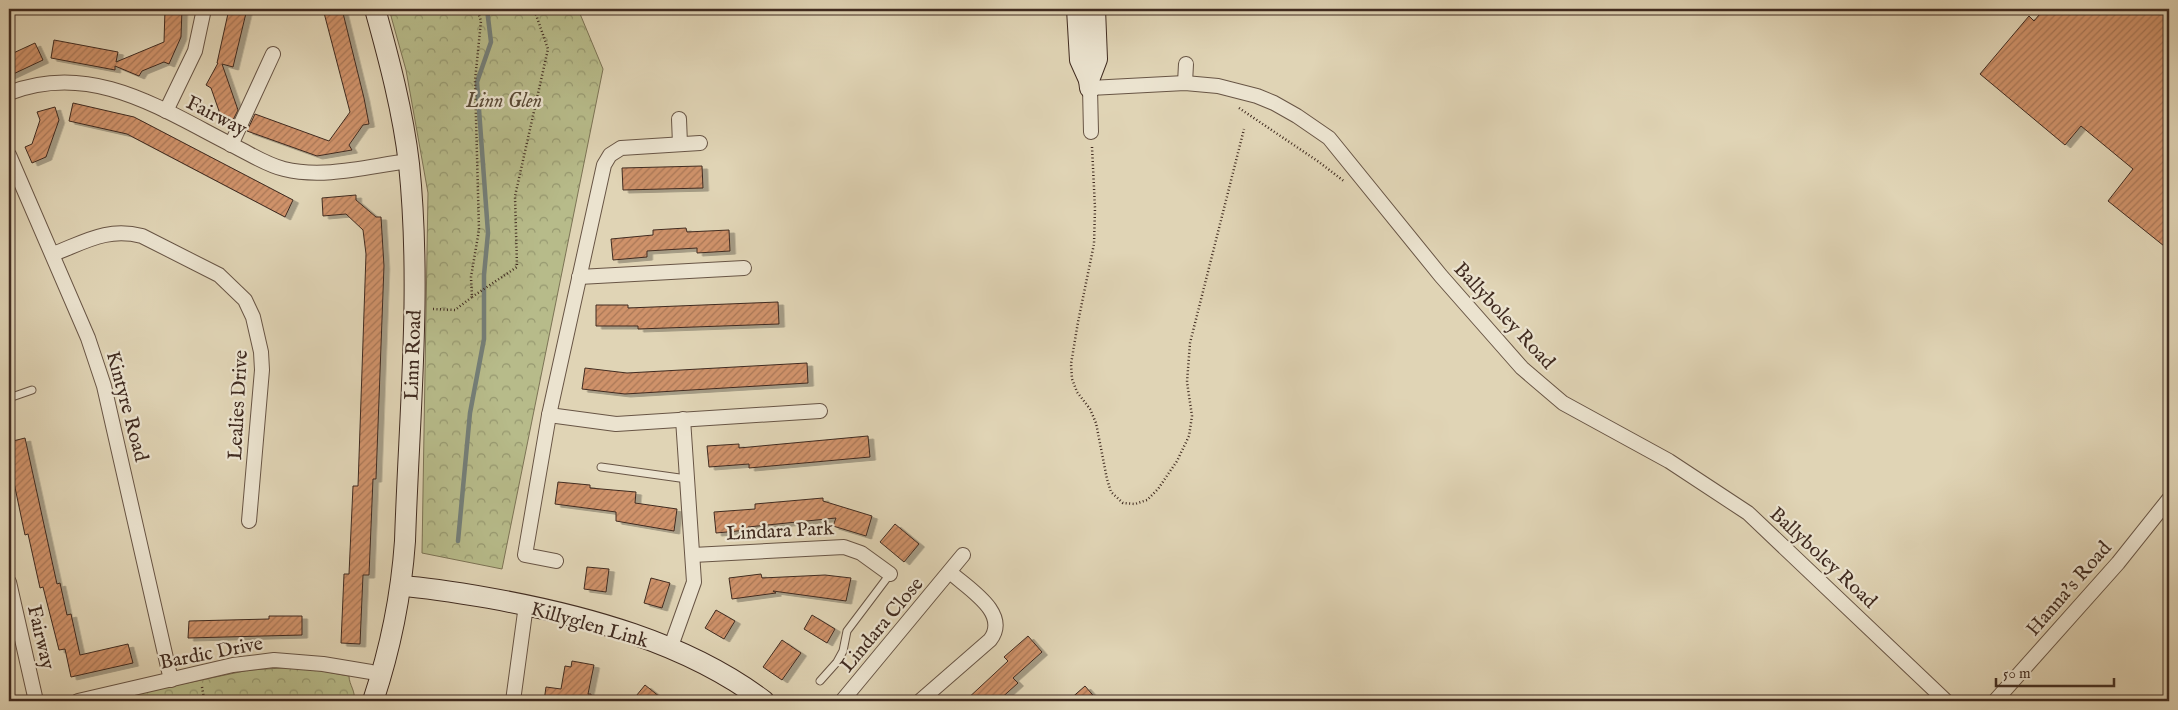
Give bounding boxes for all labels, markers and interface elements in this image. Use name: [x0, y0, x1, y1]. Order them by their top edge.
park label: Linn Glen: [465, 89, 542, 114]
street label: Fairway: [182, 90, 251, 142]
street label: Ballyboley Road: [1448, 257, 1560, 375]
street label: Linn Road: [399, 309, 428, 401]
street label: Kintyre Road: [100, 348, 153, 465]
street label: Lealies Drive: [223, 349, 254, 461]
street label: Ballyboley Road: [1764, 502, 1882, 614]
street label: Lindara Park: [726, 516, 835, 547]
street label: Hanna's Road: [2021, 536, 2117, 642]
street label: Lindara Close: [835, 572, 929, 678]
street label: Killyglen Link: [528, 597, 652, 654]
street label: Fairway: [21, 603, 60, 672]
street label: Bardic Drive: [158, 631, 265, 676]
scale bar: [1996, 655, 2113, 687]
text: 50 m: [2003, 664, 2031, 683]

